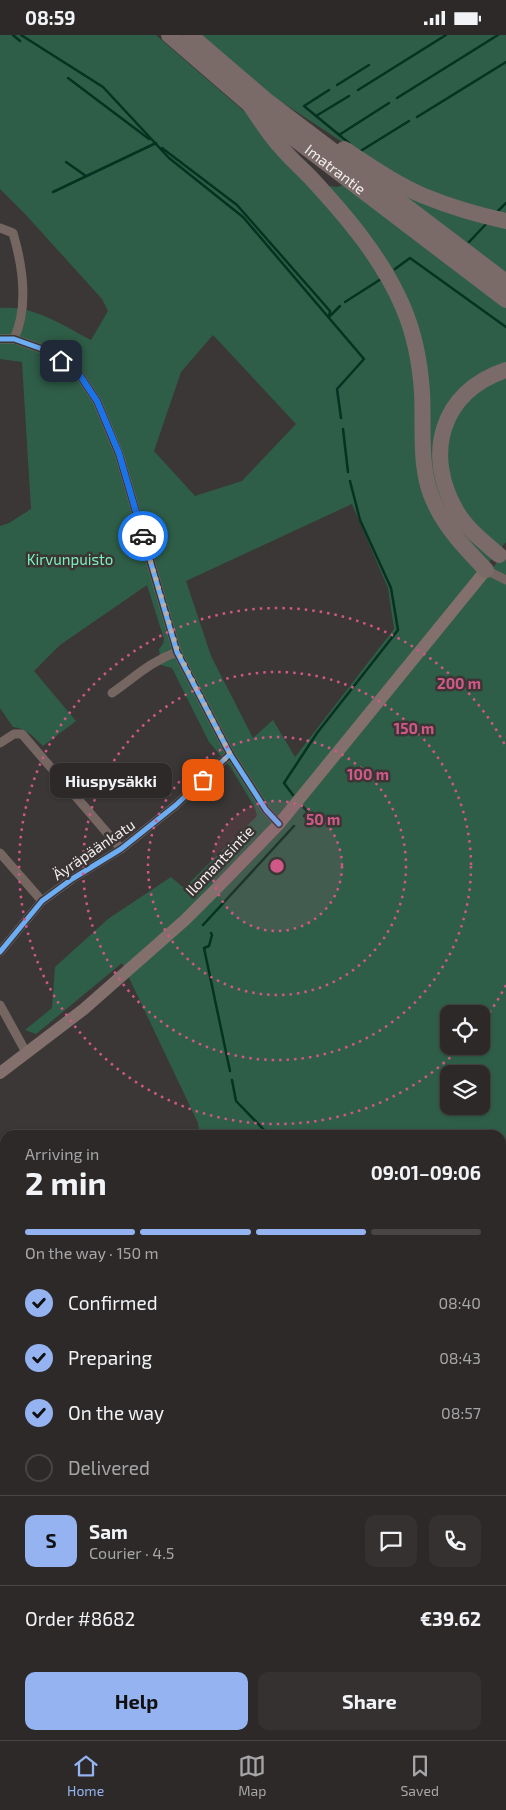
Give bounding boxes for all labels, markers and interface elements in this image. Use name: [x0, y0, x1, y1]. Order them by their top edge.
text: 08:59: [25, 6, 75, 29]
street label: Imatrantie: [302, 140, 370, 198]
pin: [40, 340, 82, 382]
icon: home: [47, 347, 75, 375]
courier: [118, 511, 168, 561]
icon: car: [129, 522, 157, 550]
park label: Kirvunpuisto: [27, 550, 113, 568]
text: 200 m: [437, 674, 481, 692]
text: 150 m: [394, 719, 434, 737]
pin: [182, 759, 224, 801]
callout: Hiuspysäkki: [51, 763, 173, 797]
text: 100 m: [347, 765, 389, 783]
icon: bag: [189, 766, 217, 794]
text: Hiuspysäkki: [65, 771, 157, 790]
text: 50 m: [306, 810, 340, 828]
street label: Äyräpäänkatu: [49, 815, 138, 883]
street label: Ilomantsintie: [181, 822, 257, 899]
centre of rings: [268, 857, 286, 875]
map controls: [440, 1005, 490, 1115]
button: locate: [440, 1005, 490, 1055]
button: layers: [440, 1065, 490, 1115]
text: Arriving in: [25, 1144, 99, 1163]
text: 09:01–09:06: [371, 1161, 481, 1184]
text: 2 min: [25, 1163, 107, 1201]
text: On the way · 150 m: [25, 1243, 159, 1262]
icon: check: [25, 1289, 53, 1317]
text: Confirmed: [68, 1291, 158, 1314]
text: 08:40: [438, 1293, 481, 1312]
icon: check: [25, 1344, 53, 1372]
text: Preparing: [68, 1346, 152, 1369]
text: 08:43: [439, 1348, 481, 1367]
icon: check: [25, 1399, 53, 1427]
text: On the way: [68, 1401, 164, 1424]
text: 08:57: [441, 1403, 481, 1422]
text: Delivered: [68, 1456, 150, 1479]
button: chat: [365, 1515, 417, 1567]
button: phone: [429, 1515, 481, 1567]
text: Sam: [89, 1520, 128, 1543]
text: S: [45, 1529, 57, 1552]
text: Courier · 4.5: [89, 1543, 174, 1562]
text: Order #8682: [25, 1607, 135, 1630]
text: €39.62: [420, 1607, 481, 1630]
button: Help: [25, 1672, 248, 1730]
button: Share: [258, 1672, 481, 1730]
tab: Home: [67, 1752, 104, 1799]
tab: Map: [238, 1752, 266, 1799]
tab: Saved: [401, 1752, 439, 1799]

